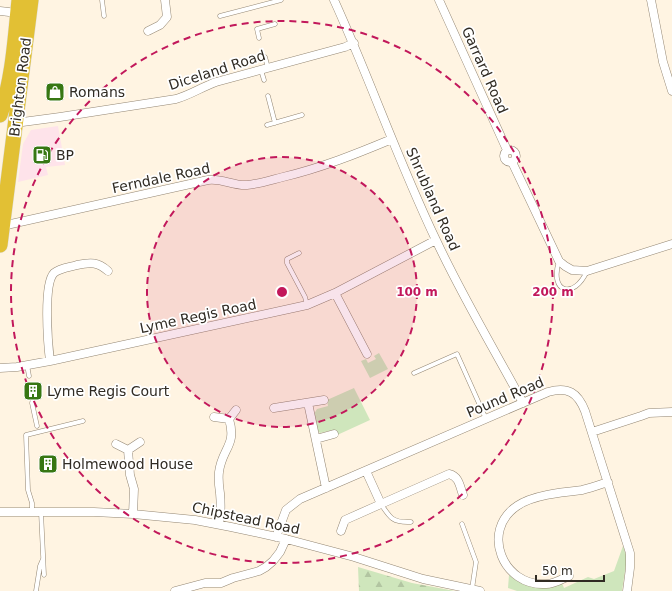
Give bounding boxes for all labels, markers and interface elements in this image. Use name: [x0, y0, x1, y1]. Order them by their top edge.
street label: Garrard Road: [459, 24, 511, 116]
street label: Brighton Road: [6, 37, 34, 137]
street label: Diceland Road: [167, 47, 267, 93]
shop icon: Romans: [44, 81, 66, 103]
place label: Romans: [69, 84, 125, 100]
fuel station icon: BP: [31, 144, 53, 166]
street label: Shrubland Road: [403, 145, 463, 253]
place label: BP: [56, 147, 74, 163]
street label: Ferndale Road: [111, 160, 211, 196]
centre of rings: [275, 285, 289, 299]
text: 100 m: [396, 285, 438, 299]
text: 200 m: [532, 285, 574, 299]
street label: Lyme Regis Road: [138, 296, 258, 336]
street label: Pound Road: [464, 373, 546, 421]
building icon: Lyme Regis Court: [22, 380, 44, 402]
place label: Lyme Regis Court: [47, 383, 170, 399]
building icon: Holmewood House: [37, 453, 59, 475]
place label: Holmewood House: [62, 456, 193, 472]
street label: Chipstead Road: [191, 499, 301, 537]
scale bar: [536, 557, 604, 583]
text: 50 m: [542, 564, 573, 578]

